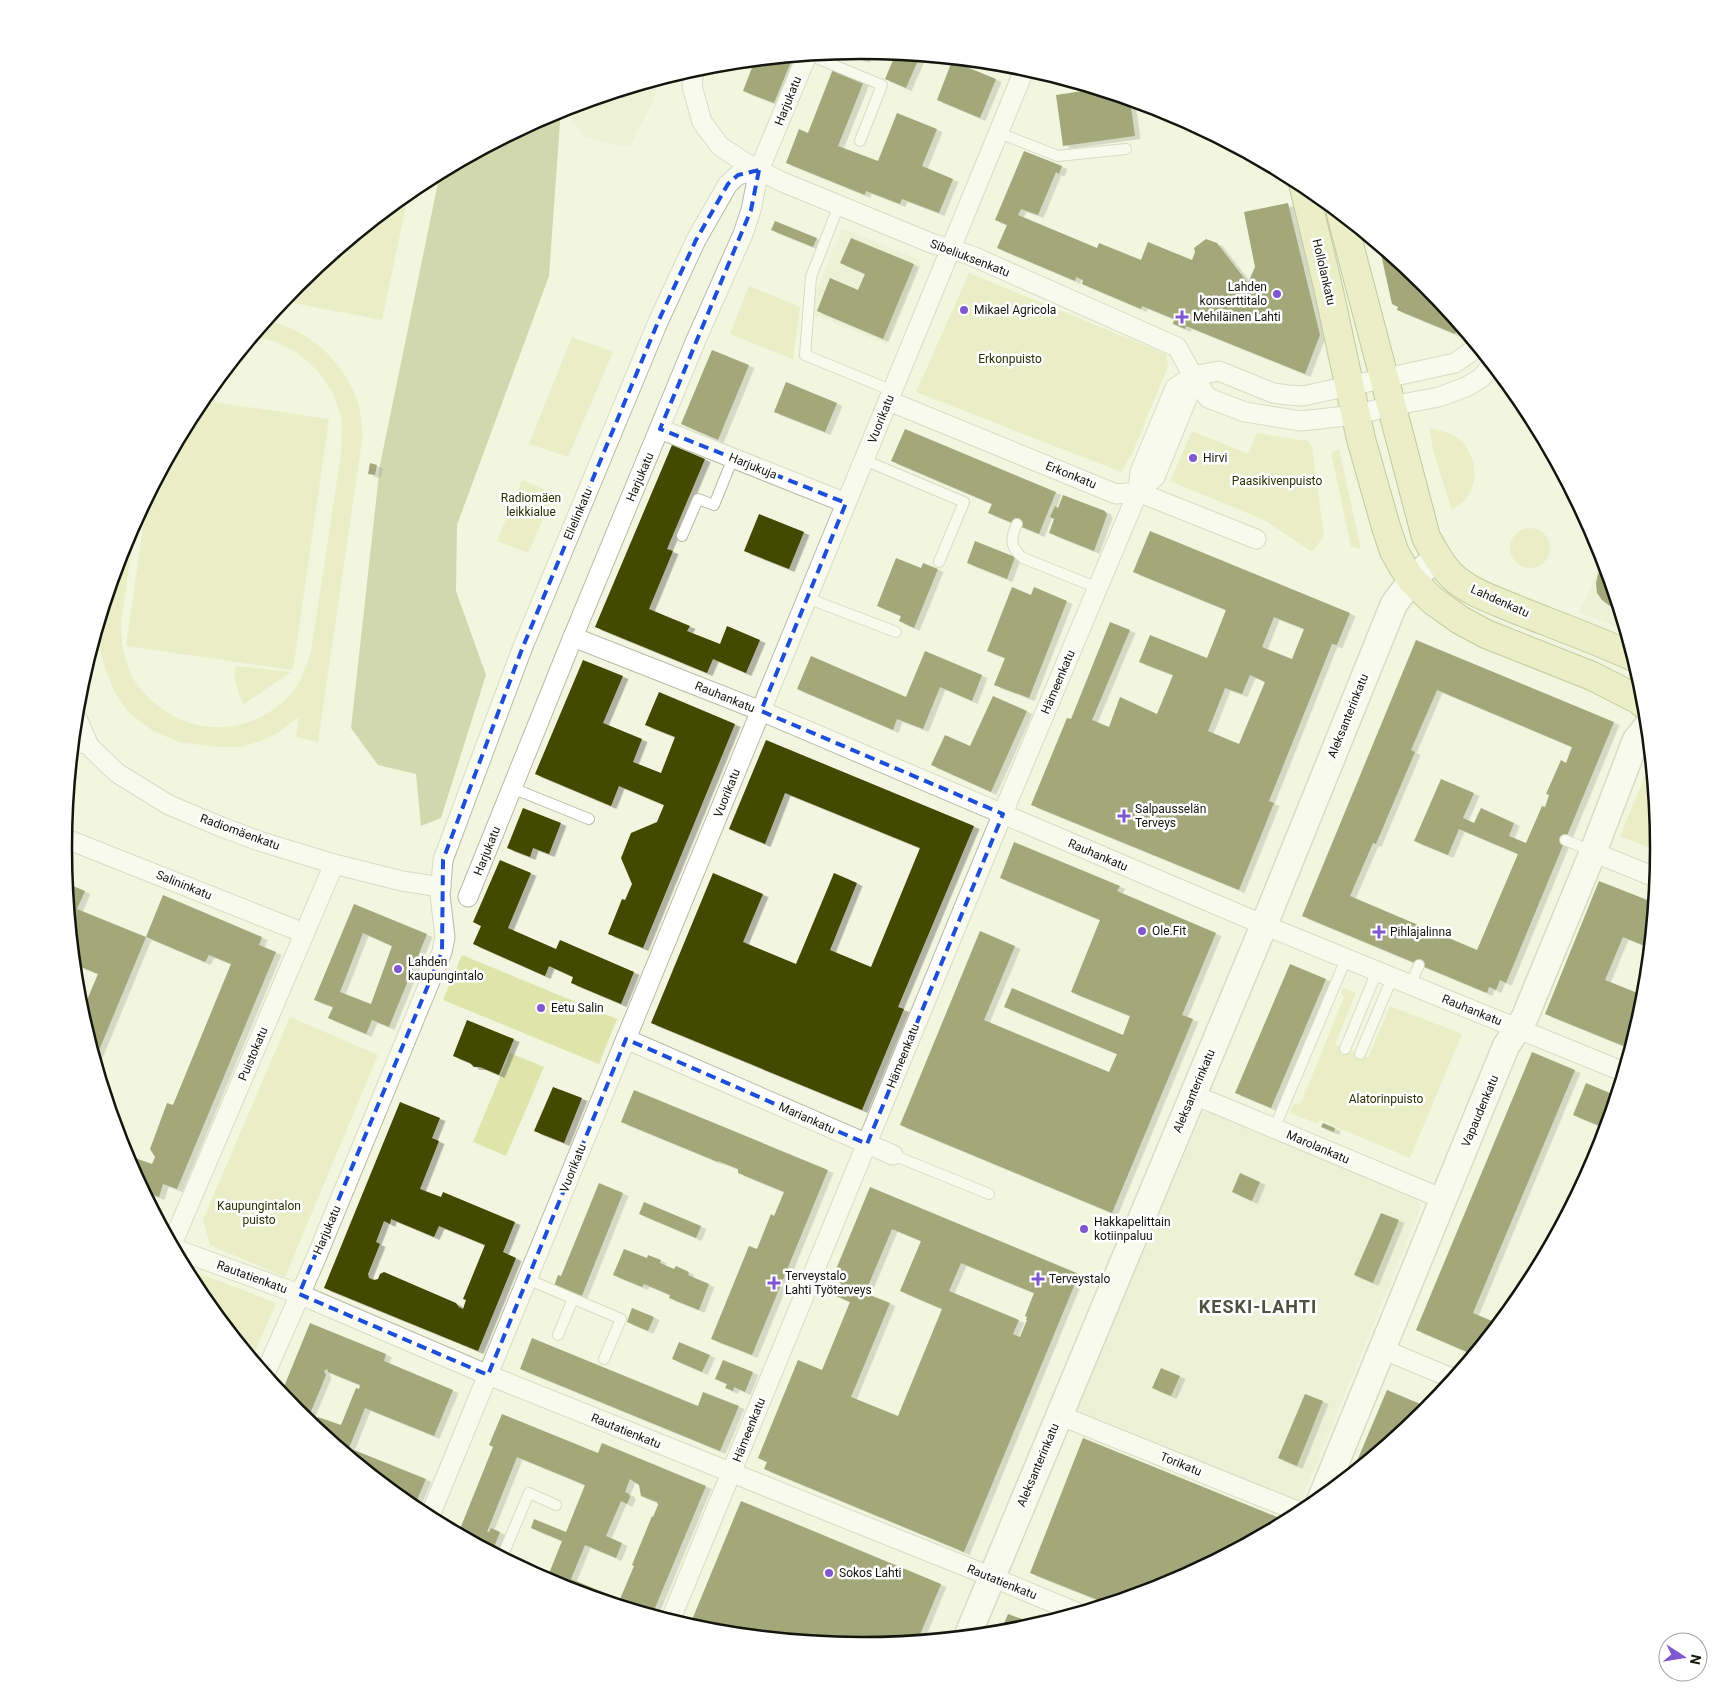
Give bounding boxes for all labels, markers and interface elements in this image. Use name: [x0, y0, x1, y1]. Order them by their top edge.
street label: Harjukatu: [772, 74, 804, 128]
street label: Sibeliuksenkatu: [928, 236, 1012, 280]
street label: Hollolankatu: [1310, 238, 1338, 306]
place label: Lahden konserttitalo: [1200, 280, 1267, 308]
marker: Lahden konserttitalo: [1271, 288, 1283, 300]
place label: Mikael Agricola: [974, 303, 1056, 317]
marker: Mikael Agricola: [958, 304, 970, 316]
marker: Mehiläinen Lahti: [1175, 310, 1189, 324]
place label: Mehiläinen Lahti: [1193, 310, 1281, 324]
park label: Erkonpuisto: [978, 352, 1042, 366]
street label: Vuorikatu: [865, 393, 897, 445]
street label: Harjukatu: [623, 450, 657, 504]
street label: Harjukuja: [727, 450, 779, 482]
place label: Hirvi: [1203, 451, 1227, 465]
marker: Hirvi: [1187, 452, 1199, 464]
street label: Erkonkatu: [1044, 458, 1098, 492]
park label: Paasikivenpuisto: [1232, 474, 1322, 488]
street label: Elielinkatu: [561, 486, 595, 542]
park label: Radiomäen leikkialue: [501, 491, 561, 519]
street label: Lahdenkatu: [1469, 582, 1531, 620]
street label: Hämeenkatu: [1038, 648, 1078, 716]
street label: Aleksanterinkatu: [1325, 672, 1371, 760]
street label: Rauhankatu: [693, 679, 757, 715]
street label: Vuorikatu: [711, 767, 743, 819]
place label: Salpausselän Terveys: [1135, 802, 1206, 830]
marker: Salpausselän Terveys: [1117, 809, 1131, 823]
street label: Radiomäenkatu: [198, 811, 282, 853]
street label: Harjukatu: [471, 824, 503, 878]
street label: Rauhankatu: [1066, 836, 1130, 874]
street label: Salininkatu: [154, 867, 214, 903]
place label: Ole.Fit: [1152, 924, 1186, 938]
marker: Ole.Fit: [1136, 925, 1148, 937]
marker: Pihlajalinna: [1372, 925, 1386, 939]
place label: Pihlajalinna: [1390, 925, 1452, 939]
place label: Lahden kaupungintalo: [408, 955, 484, 983]
marker: Lahden kaupungintalo: [392, 963, 404, 975]
street label: Rauhankatu: [1440, 992, 1504, 1028]
place label: Eetu Salin: [551, 1001, 604, 1015]
marker: Eetu Salin: [535, 1002, 547, 1014]
street label: Hämeenkatu: [884, 1022, 922, 1090]
street label: Puistokatu: [235, 1025, 271, 1083]
street label: Aleksanterinkatu: [1170, 1047, 1218, 1135]
street label: Vapaudenkatu: [1459, 1073, 1501, 1149]
park label: Alatorinpuisto: [1349, 1092, 1423, 1106]
street label: Mariankatu: [777, 1099, 837, 1137]
street label: Marolankatu: [1284, 1127, 1352, 1167]
street label: Vuorikatu: [557, 1142, 589, 1194]
park label: Kaupungintalon puisto: [217, 1199, 301, 1227]
street label: Harjukatu: [310, 1203, 344, 1257]
place label: Hakkapelittain kotiinpaluu: [1094, 1215, 1171, 1243]
marker: Hakkapelittain kotiinpaluu: [1078, 1223, 1090, 1235]
street label: Rautatienkatu: [215, 1258, 289, 1296]
place label: Terveystalo Lahti Työterveys: [785, 1269, 872, 1297]
marker: Terveystalo: [1031, 1272, 1045, 1286]
place label: Terveystalo: [1049, 1272, 1110, 1286]
marker: Terveystalo Lahti Työterveys: [767, 1276, 781, 1290]
district label: KESKI-LAHTI: [1199, 1296, 1317, 1317]
street label: Hämeenkatu: [730, 1396, 768, 1464]
street label: Rautatienkatu: [589, 1411, 663, 1451]
street label: Aleksanterinkatu: [1014, 1421, 1062, 1509]
street label: Torikatu: [1158, 1449, 1204, 1479]
street label: Rautatienkatu: [965, 1562, 1039, 1602]
place label: Sokos Lahti: [839, 1566, 902, 1580]
marker: Sokos Lahti: [823, 1567, 835, 1579]
north arrow: [1658, 1632, 1708, 1682]
text: N: [1687, 1653, 1705, 1666]

